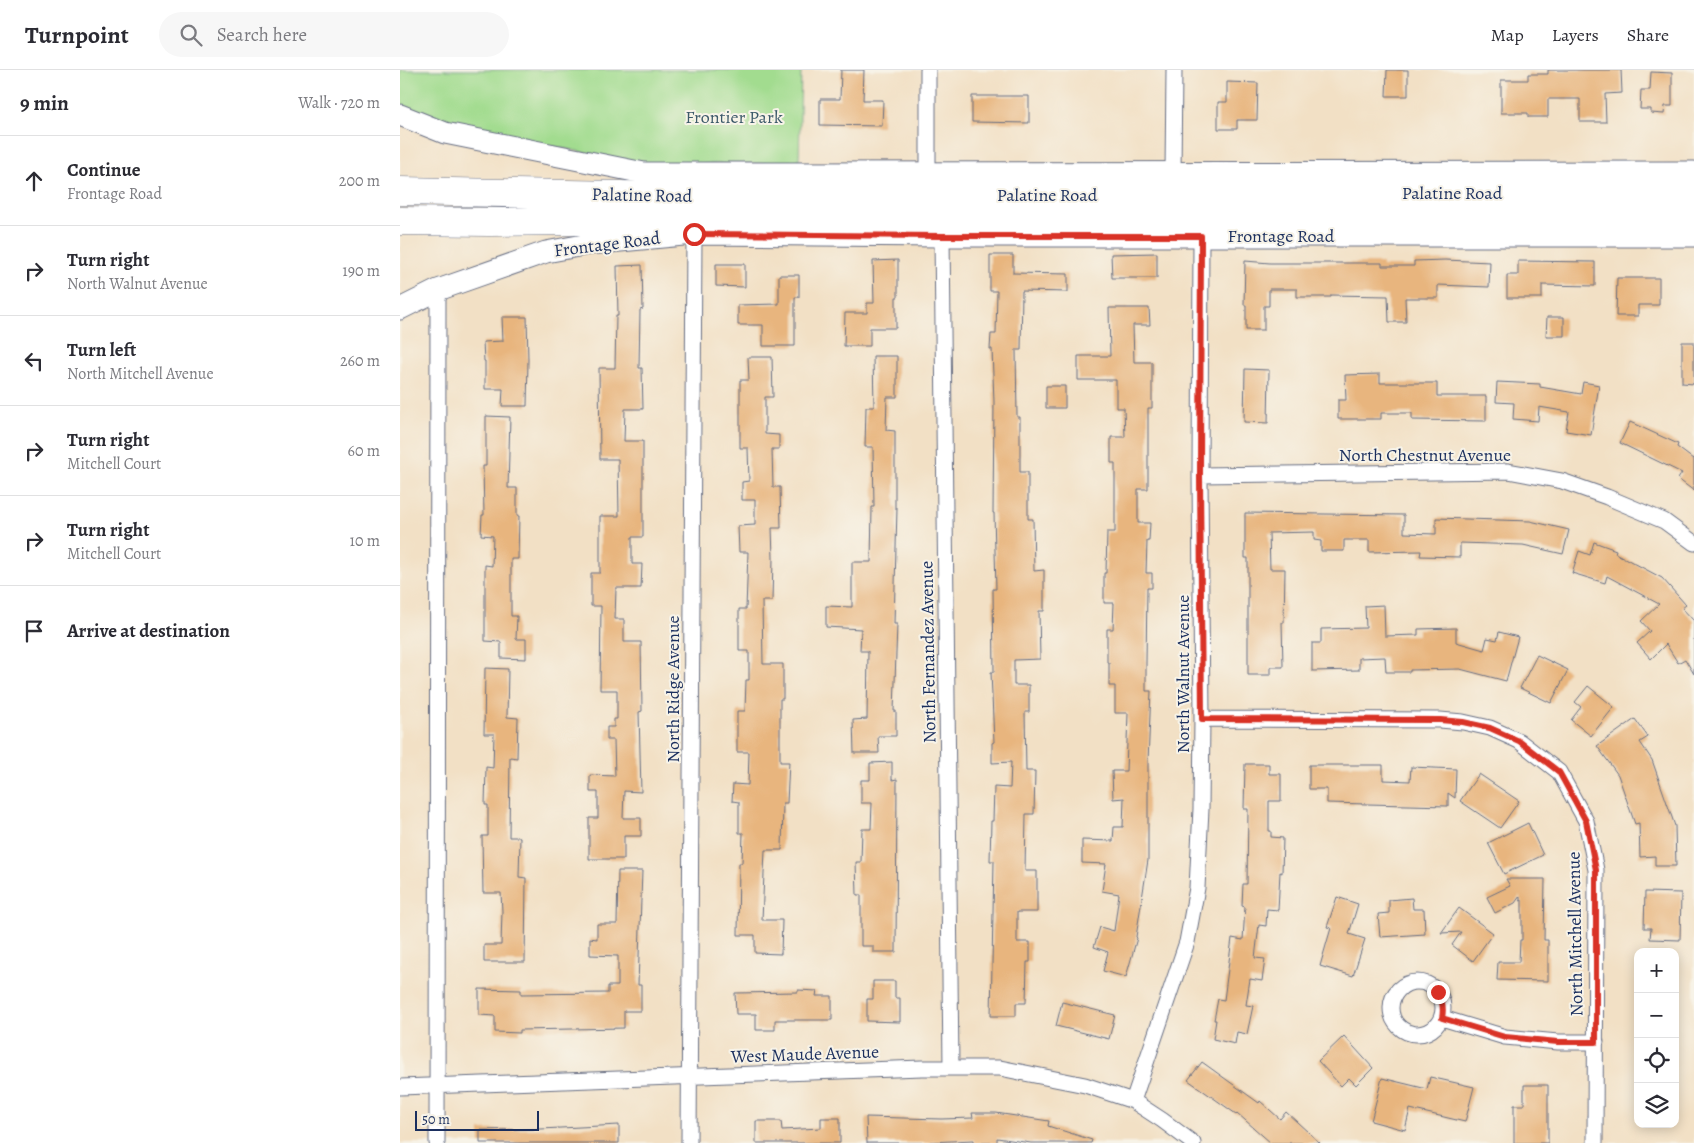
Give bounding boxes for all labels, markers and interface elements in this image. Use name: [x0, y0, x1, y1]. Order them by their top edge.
search box: [159, 12, 509, 57]
text: Turnpoint: [25, 19, 129, 51]
icon: search: [177, 21, 205, 49]
text: Search here: [217, 22, 307, 48]
text: Map: [1491, 23, 1524, 47]
text: Layers: [1552, 23, 1599, 47]
text: Share: [1627, 23, 1669, 47]
text: 9 min: [20, 89, 69, 117]
text: Walk · 720 m: [298, 92, 380, 114]
park label: Frontier Park: [685, 105, 783, 129]
text: Continue: [67, 157, 141, 183]
icon: ahead: [20, 167, 48, 195]
text: 200 m: [339, 170, 380, 192]
street label: Palatine Road: [1402, 181, 1503, 205]
street label: Palatine Road: [591, 182, 693, 208]
text: Frontage Road: [67, 183, 162, 205]
street label: Palatine Road: [997, 183, 1098, 207]
route start: [683, 223, 706, 246]
street label: Frontage Road: [1228, 224, 1335, 248]
street label: Frontage Road: [553, 226, 662, 262]
text: Turn right: [67, 247, 149, 273]
icon: right: [20, 257, 48, 285]
text: 190 m: [342, 260, 380, 282]
text: North Walnut Avenue: [67, 273, 208, 295]
text: Turn left: [67, 337, 136, 363]
icon: left: [20, 347, 48, 375]
text: 260 m: [340, 350, 380, 372]
text: North Mitchell Avenue: [67, 363, 214, 385]
text: Turn right: [67, 427, 149, 453]
icon: right: [20, 437, 48, 465]
text: 60 m: [348, 440, 380, 462]
street label: North Chestnut Avenue: [1339, 443, 1511, 467]
text: Mitchell Court: [67, 453, 161, 475]
text: Turn right: [67, 517, 149, 543]
icon: right: [20, 527, 48, 555]
text: 10 m: [350, 530, 380, 552]
text: Mitchell Court: [67, 543, 161, 565]
street label: North Fernandez Avenue: [914, 561, 942, 743]
street label: North Walnut Avenue: [1171, 595, 1195, 753]
street label: North Ridge Avenue: [661, 615, 685, 763]
icon: arrive: [20, 617, 48, 645]
text: Arrive at destination: [67, 618, 230, 644]
street label: North Mitchell Avenue: [1562, 851, 1588, 1017]
map controls: [1634, 948, 1679, 1128]
button: +: [1634, 948, 1679, 993]
route end: [1427, 981, 1450, 1004]
button: −: [1634, 993, 1679, 1038]
button: locate: [1634, 1038, 1679, 1083]
street label: West Maude Avenue: [729, 1039, 880, 1069]
button: layers: [1634, 1083, 1679, 1128]
scale bar: [415, 1108, 539, 1131]
text: 50 m: [422, 1110, 450, 1129]

